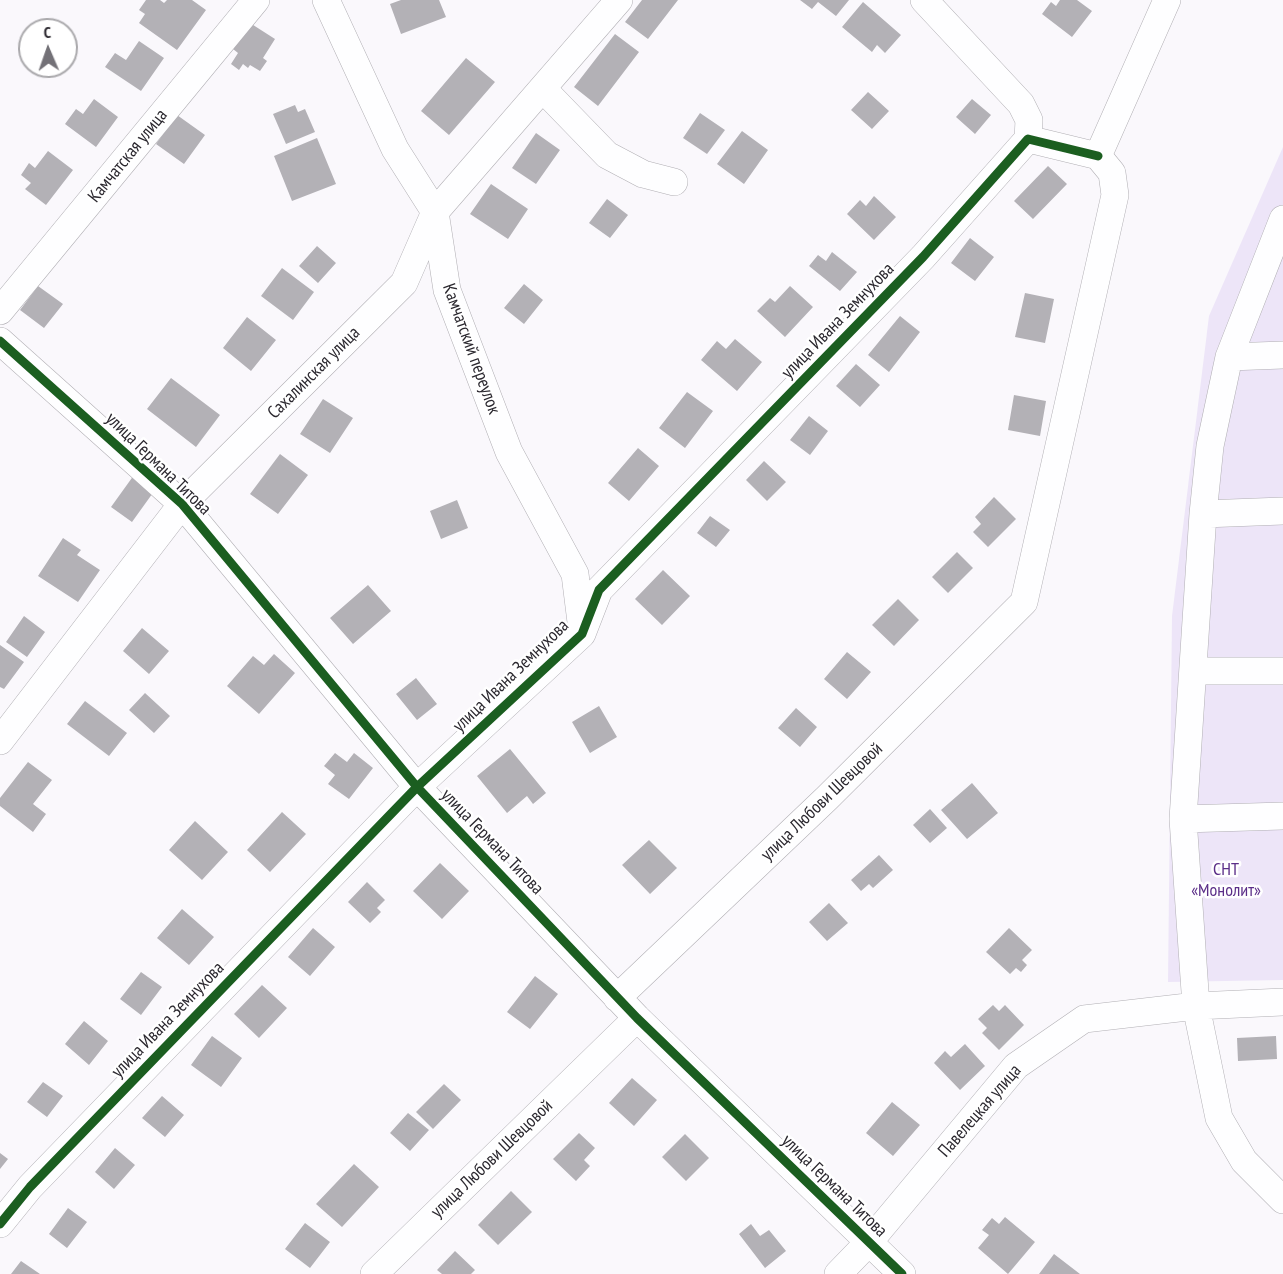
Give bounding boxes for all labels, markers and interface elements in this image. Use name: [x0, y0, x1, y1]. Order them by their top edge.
north arrow: [18, 18, 78, 78]
text: С: [43, 22, 51, 42]
street label: Камчатская улица: [84, 105, 172, 207]
street label: улица Ивана Земнухова: [777, 259, 899, 383]
street label: Камчатский переулок: [437, 281, 505, 417]
street label: Сахалинская улица: [263, 322, 365, 424]
street label: улица Германа Титова: [101, 408, 215, 520]
street label: улица Ивана Земнухова: [449, 615, 573, 737]
street label: улица Любови Шевцовой: [757, 738, 887, 866]
street label: улица Германа Титова: [436, 785, 548, 899]
park label: СНТ «Монолит»: [1191, 859, 1261, 902]
street label: улица Ивана Земнухова: [107, 958, 229, 1082]
street label: Павелецкая улица: [934, 1060, 1026, 1162]
street label: улица Любови Шевцовой: [427, 1095, 557, 1223]
street label: улица Германа Титова: [777, 1130, 891, 1242]

